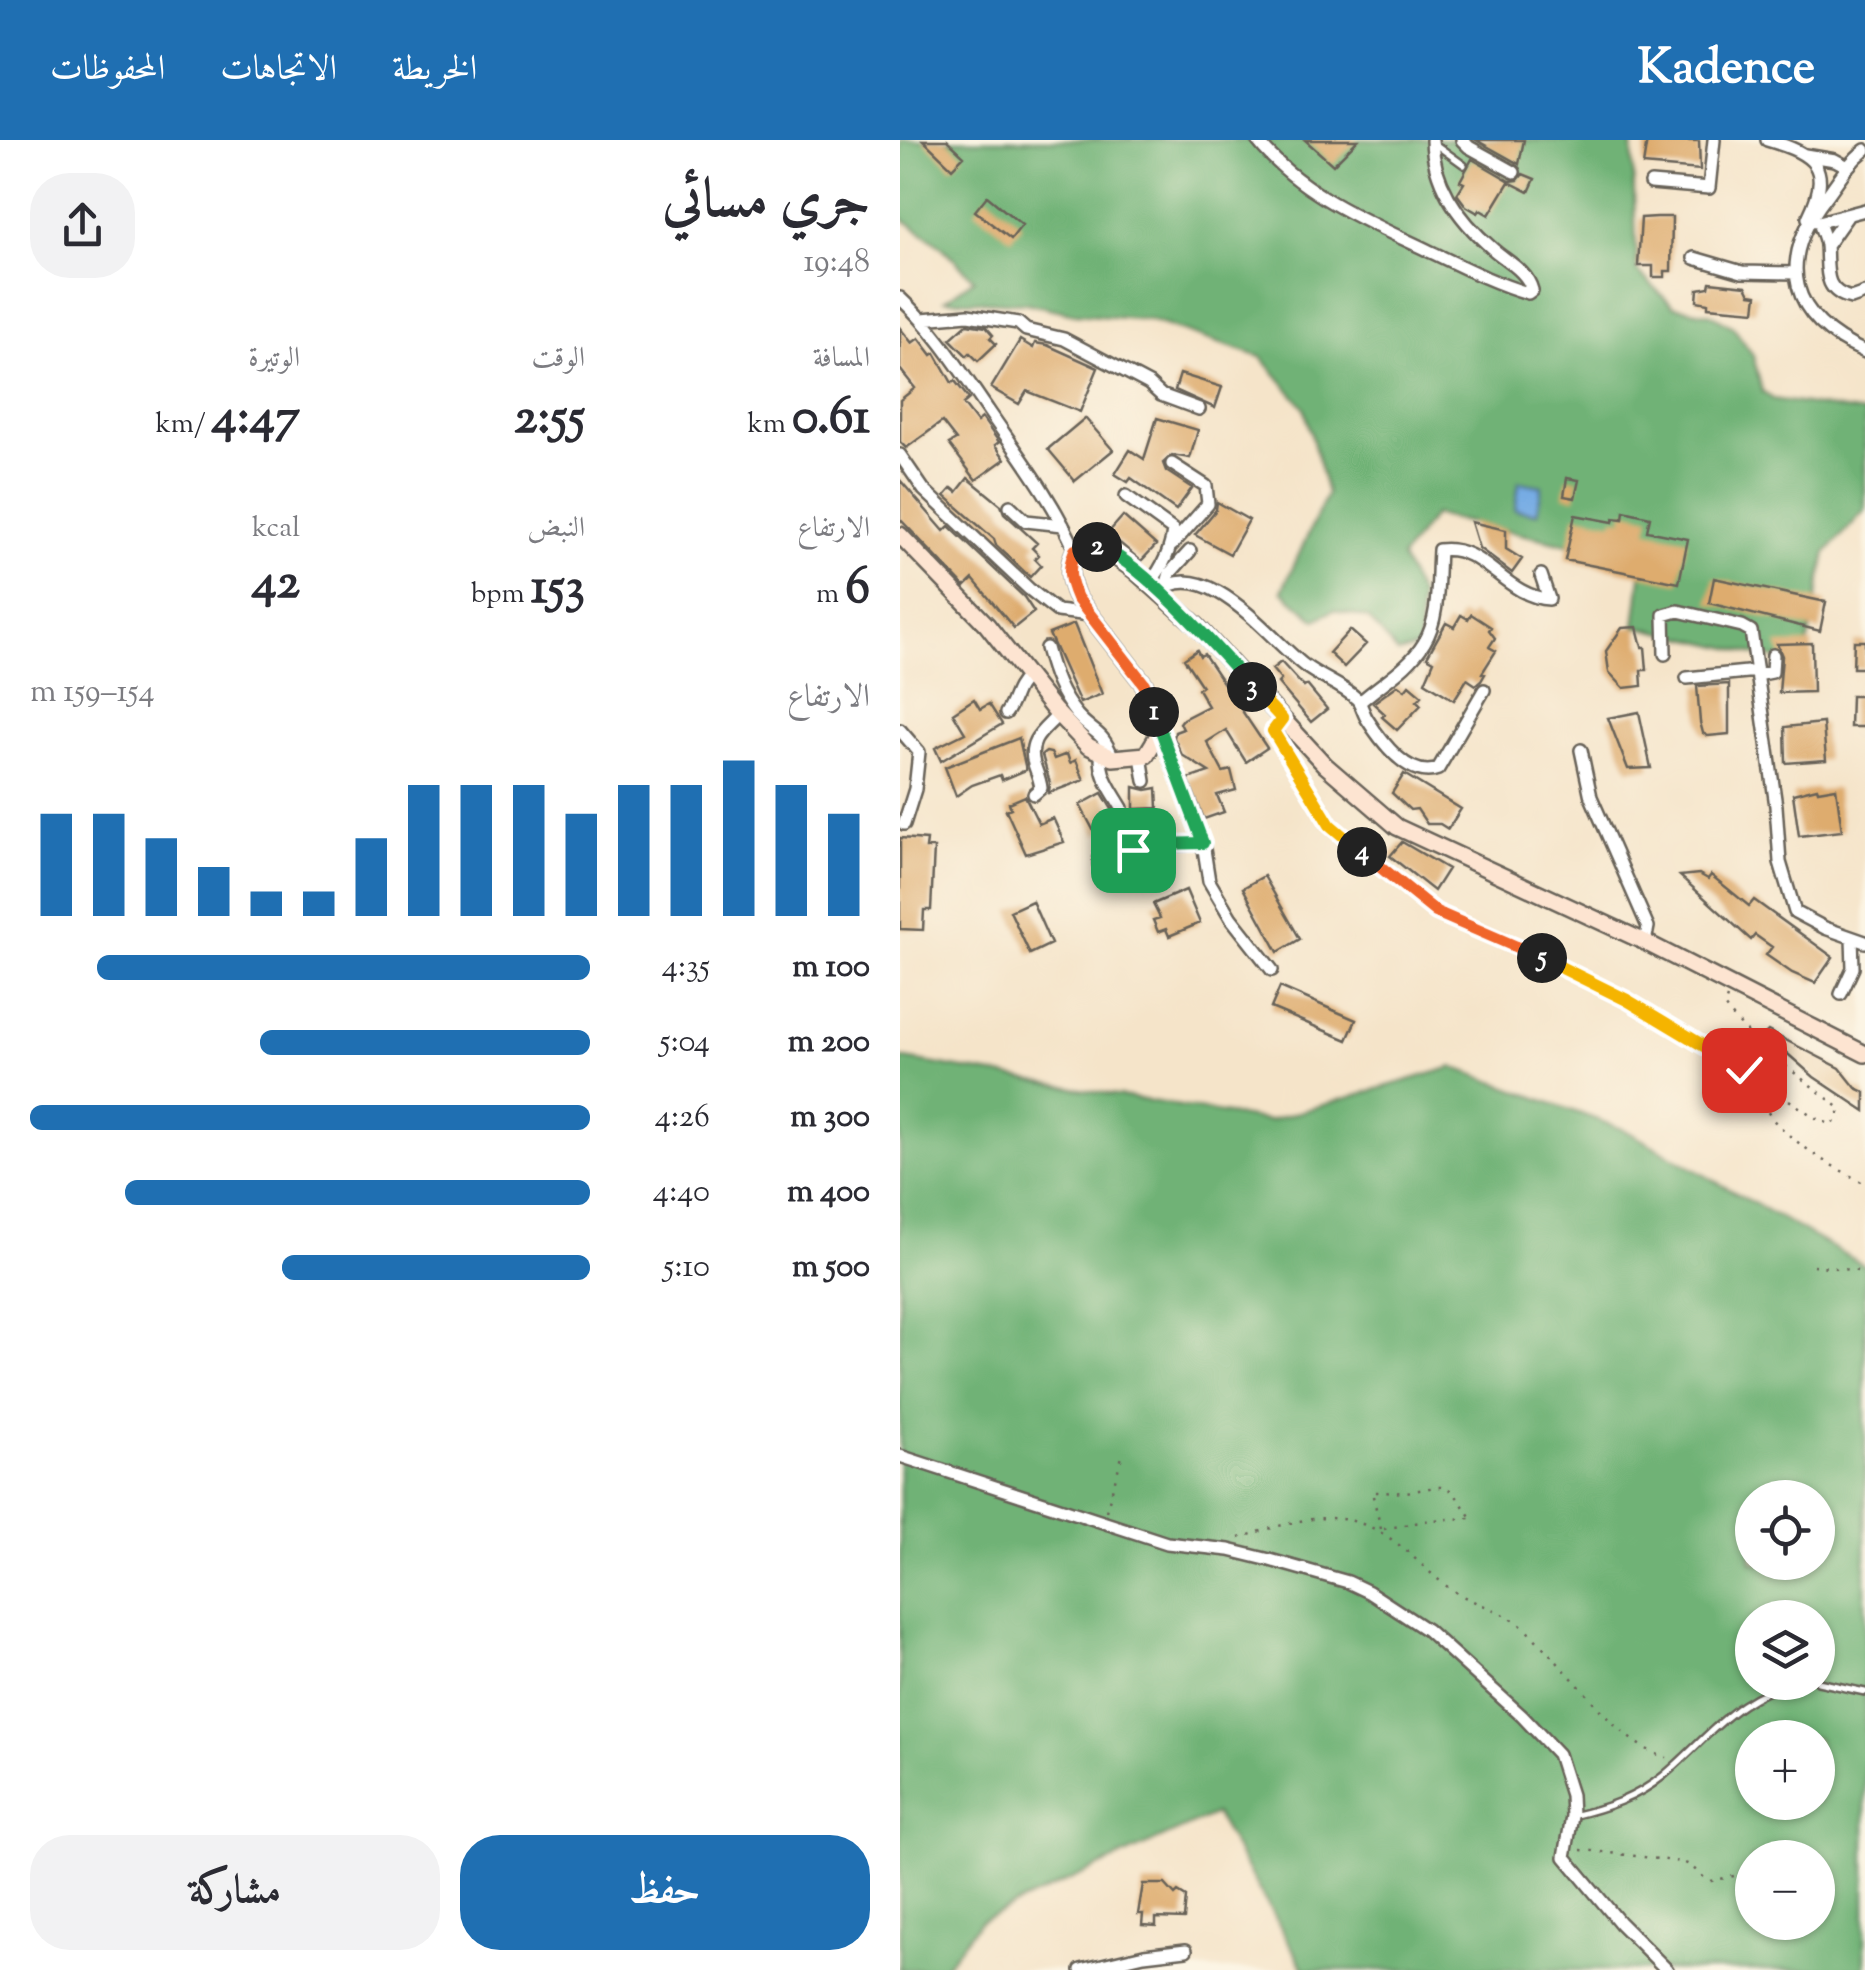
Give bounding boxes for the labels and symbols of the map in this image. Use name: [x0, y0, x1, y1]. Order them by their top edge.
pin: 2: [1072, 522, 1122, 572]
pin: 3: [1227, 662, 1277, 712]
pin: 1: [1129, 687, 1179, 737]
pin: [1091, 808, 1176, 893]
pin: 4: [1337, 827, 1387, 877]
pin: 5: [1517, 933, 1567, 983]
pin: [1702, 1028, 1787, 1113]

